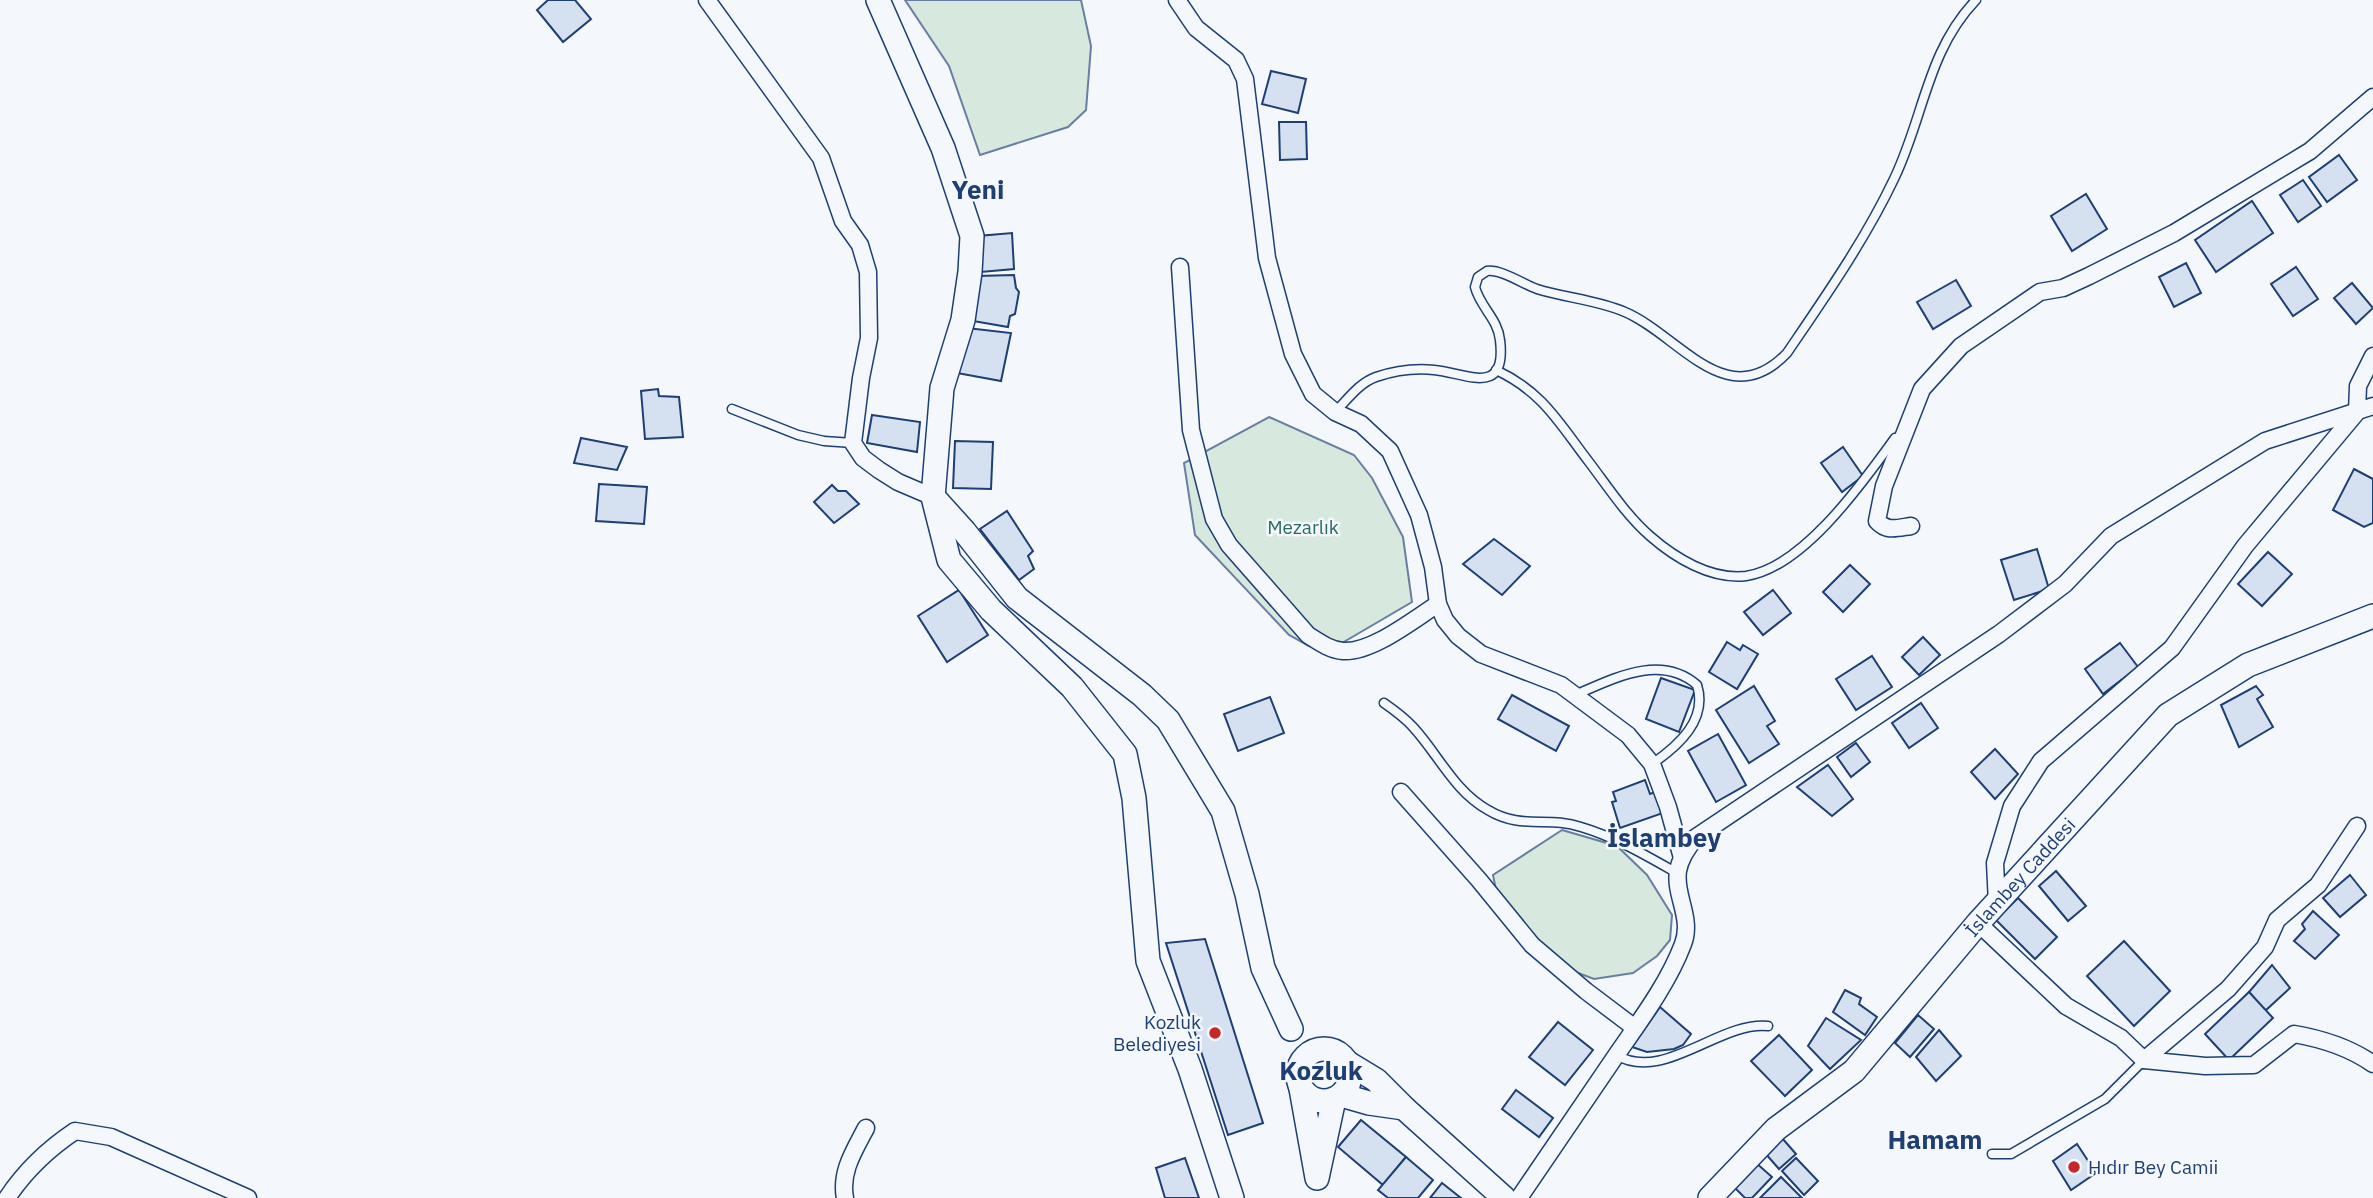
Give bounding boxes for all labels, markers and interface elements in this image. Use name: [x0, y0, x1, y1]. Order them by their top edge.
district label: Yeni: [952, 172, 1004, 206]
park label: Mezarlık: [1267, 515, 1339, 539]
street label: İslambey Caddesi: [1960, 813, 2080, 942]
district label: İslambey: [1607, 820, 1721, 854]
place label: Kozluk Belediyesi: [1113, 1010, 1201, 1056]
marker: Kozluk Belediyesi: [1207, 1025, 1223, 1041]
district label: Kozluk: [1279, 1053, 1363, 1087]
district label: Hamam: [1888, 1122, 1982, 1156]
place label: Hıdır Bey Camii: [2088, 1155, 2218, 1179]
marker: Hıdır Bey Camii: [2066, 1159, 2082, 1175]

